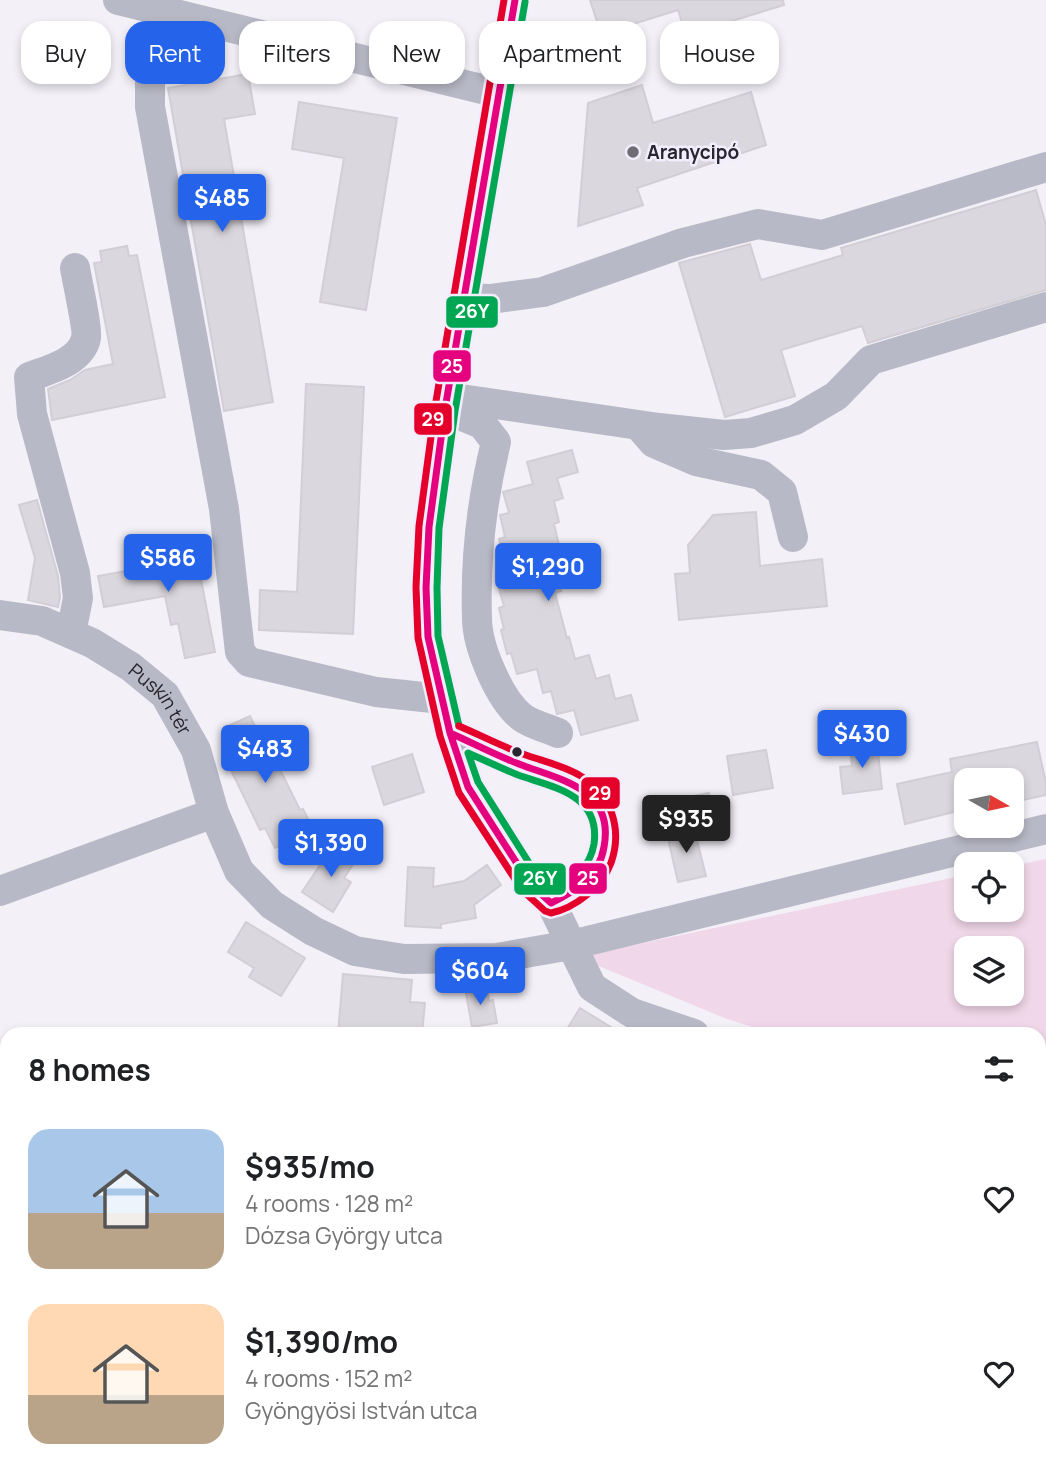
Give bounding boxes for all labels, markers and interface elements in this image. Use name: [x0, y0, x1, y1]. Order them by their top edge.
chip: Buy: [21, 21, 111, 84]
chip: Rent: [125, 21, 225, 84]
chip: Filters: [239, 21, 355, 84]
chip: New: [369, 21, 465, 84]
chip: Apartment: [479, 21, 646, 84]
chip: House: [660, 21, 779, 84]
place label: Aranycipó: [647, 139, 739, 165]
marker: Aranycipó: [625, 144, 641, 160]
pin: $485: [181, 174, 263, 234]
text: $485: [194, 181, 250, 213]
line badge: 26Y: [445, 295, 499, 329]
text: 26Y: [455, 298, 490, 324]
line badge: 25: [432, 349, 472, 383]
text: 25: [441, 353, 463, 379]
line badge: 29: [413, 402, 453, 436]
text: 29: [421, 406, 445, 432]
pin: $586: [127, 534, 209, 594]
text: $586: [140, 541, 196, 573]
pin: $1,290: [491, 544, 605, 603]
text: $1,290: [511, 550, 585, 582]
street label: Puskin tér: [123, 657, 198, 740]
pin: $430: [821, 710, 903, 770]
text: $430: [834, 717, 890, 749]
pin: $483: [224, 726, 306, 785]
text: $483: [237, 732, 293, 764]
unlabelled marker: [510, 745, 524, 759]
north arrow: [954, 768, 1024, 838]
map controls: [954, 768, 1024, 1006]
line badge: 29: [580, 776, 621, 810]
text: 29: [588, 780, 612, 806]
pin: $935: [645, 796, 727, 855]
text: $935: [658, 802, 714, 834]
pin: $1,390: [274, 820, 388, 879]
text: $1,390: [294, 826, 368, 858]
button: locate: [954, 852, 1024, 922]
line badge: 26Y: [513, 862, 567, 896]
line badge: 25: [568, 862, 608, 895]
text: 26Y: [523, 865, 558, 891]
text: 25: [577, 865, 599, 891]
button: layers: [954, 936, 1024, 1006]
pin: $604: [439, 948, 521, 1007]
text: $604: [451, 954, 509, 986]
text: 8 homes: [28, 1049, 151, 1090]
icon: filters: [980, 1050, 1018, 1088]
text: $935/mo: [245, 1146, 375, 1187]
icon: home: [84, 1157, 168, 1241]
icon: heart: [980, 1180, 1018, 1218]
text: 4 rooms · 128 m²: [245, 1187, 413, 1219]
text: Dózsa György utca: [245, 1219, 443, 1251]
text: $1,390/mo: [245, 1321, 398, 1362]
icon: home: [84, 1332, 168, 1416]
icon: heart: [980, 1355, 1018, 1393]
text: 4 rooms · 152 m²: [245, 1362, 412, 1394]
text: Gyöngyösi István utca: [245, 1394, 478, 1426]

